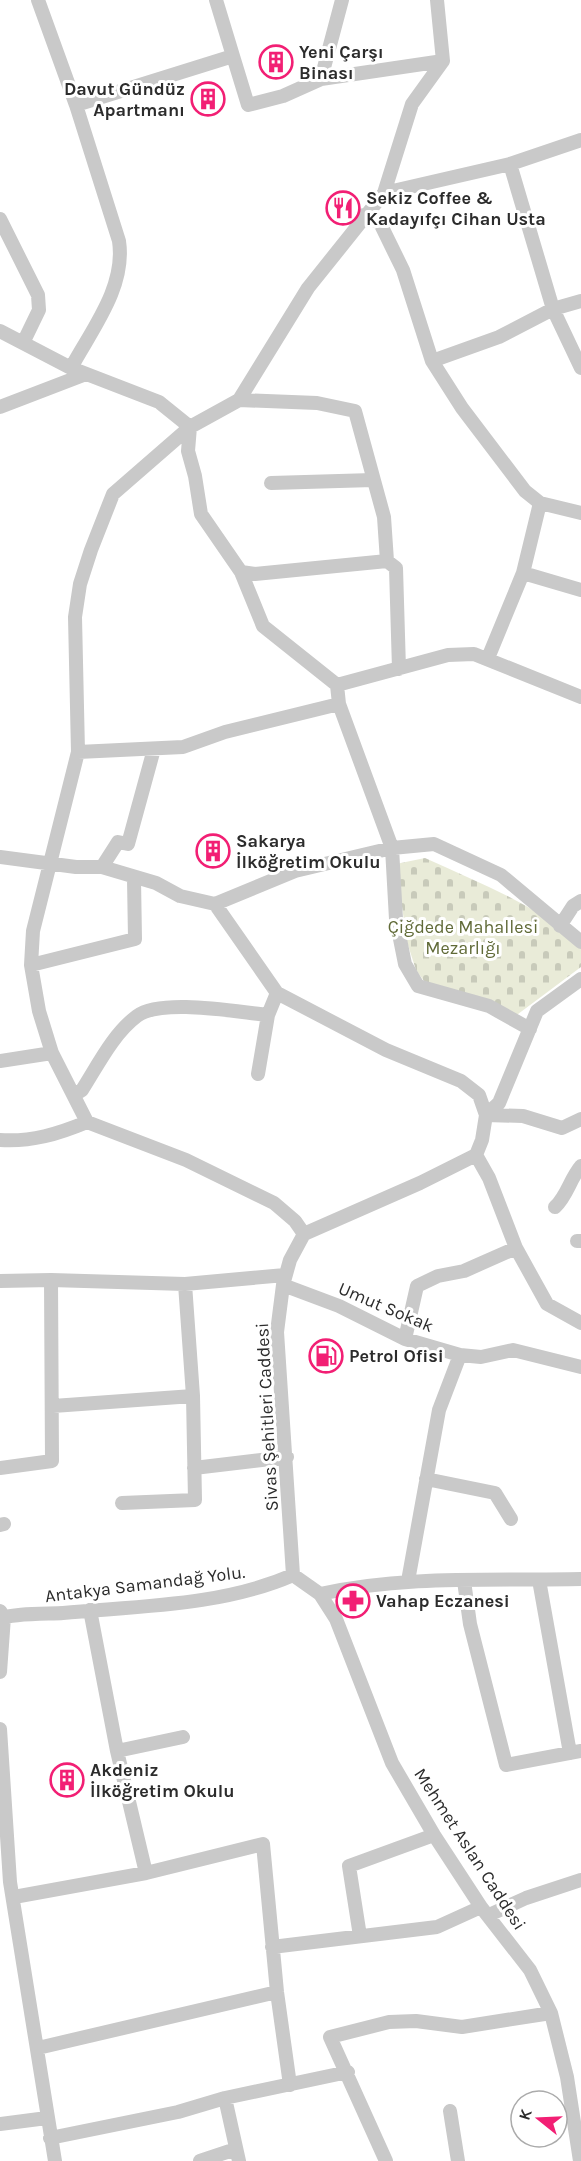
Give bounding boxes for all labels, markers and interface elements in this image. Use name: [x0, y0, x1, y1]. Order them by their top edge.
place label: Yeni Çarşı Binası: [299, 41, 384, 84]
building icon: Yeni Çarşı Binası: [258, 44, 294, 80]
place label: Davut Gündüz Apartmanı: [64, 78, 185, 121]
building icon: Davut Gündüz Apartmanı: [190, 81, 226, 117]
place label: Sekiz Coffee & Kadayıfçı Cihan Usta: [366, 187, 546, 230]
restaurant icon: Sekiz Coffee & Kadayıfçı Cihan Usta: [325, 190, 361, 226]
place label: Sakarya İlköğretim Okulu: [236, 830, 381, 873]
building icon: Sakarya İlköğretim Okulu: [195, 833, 231, 869]
park label: Çiğdede Mahallesi Mezarlığı: [388, 916, 538, 959]
street label: Umut Sokak: [335, 1277, 437, 1337]
street label: Sivas Şehitleri Caddesi: [251, 1322, 283, 1512]
fuel station icon: Petrol Ofisi: [308, 1338, 344, 1374]
place label: Petrol Ofisi: [349, 1345, 444, 1367]
street label: Antakya Samandağ Yolu.: [44, 1561, 246, 1607]
pharmacy icon: Vahap Eczanesi: [335, 1583, 371, 1619]
place label: Vahap Eczanesi: [376, 1590, 510, 1612]
place label: Akdeniz İlköğretim Okulu: [90, 1759, 235, 1802]
building icon: Akdeniz İlköğretim Okulu: [49, 1762, 85, 1798]
street label: Mehmet Aslan Caddesi: [409, 1764, 531, 1934]
north arrow: [509, 2089, 569, 2149]
text: K: [515, 2106, 536, 2122]

